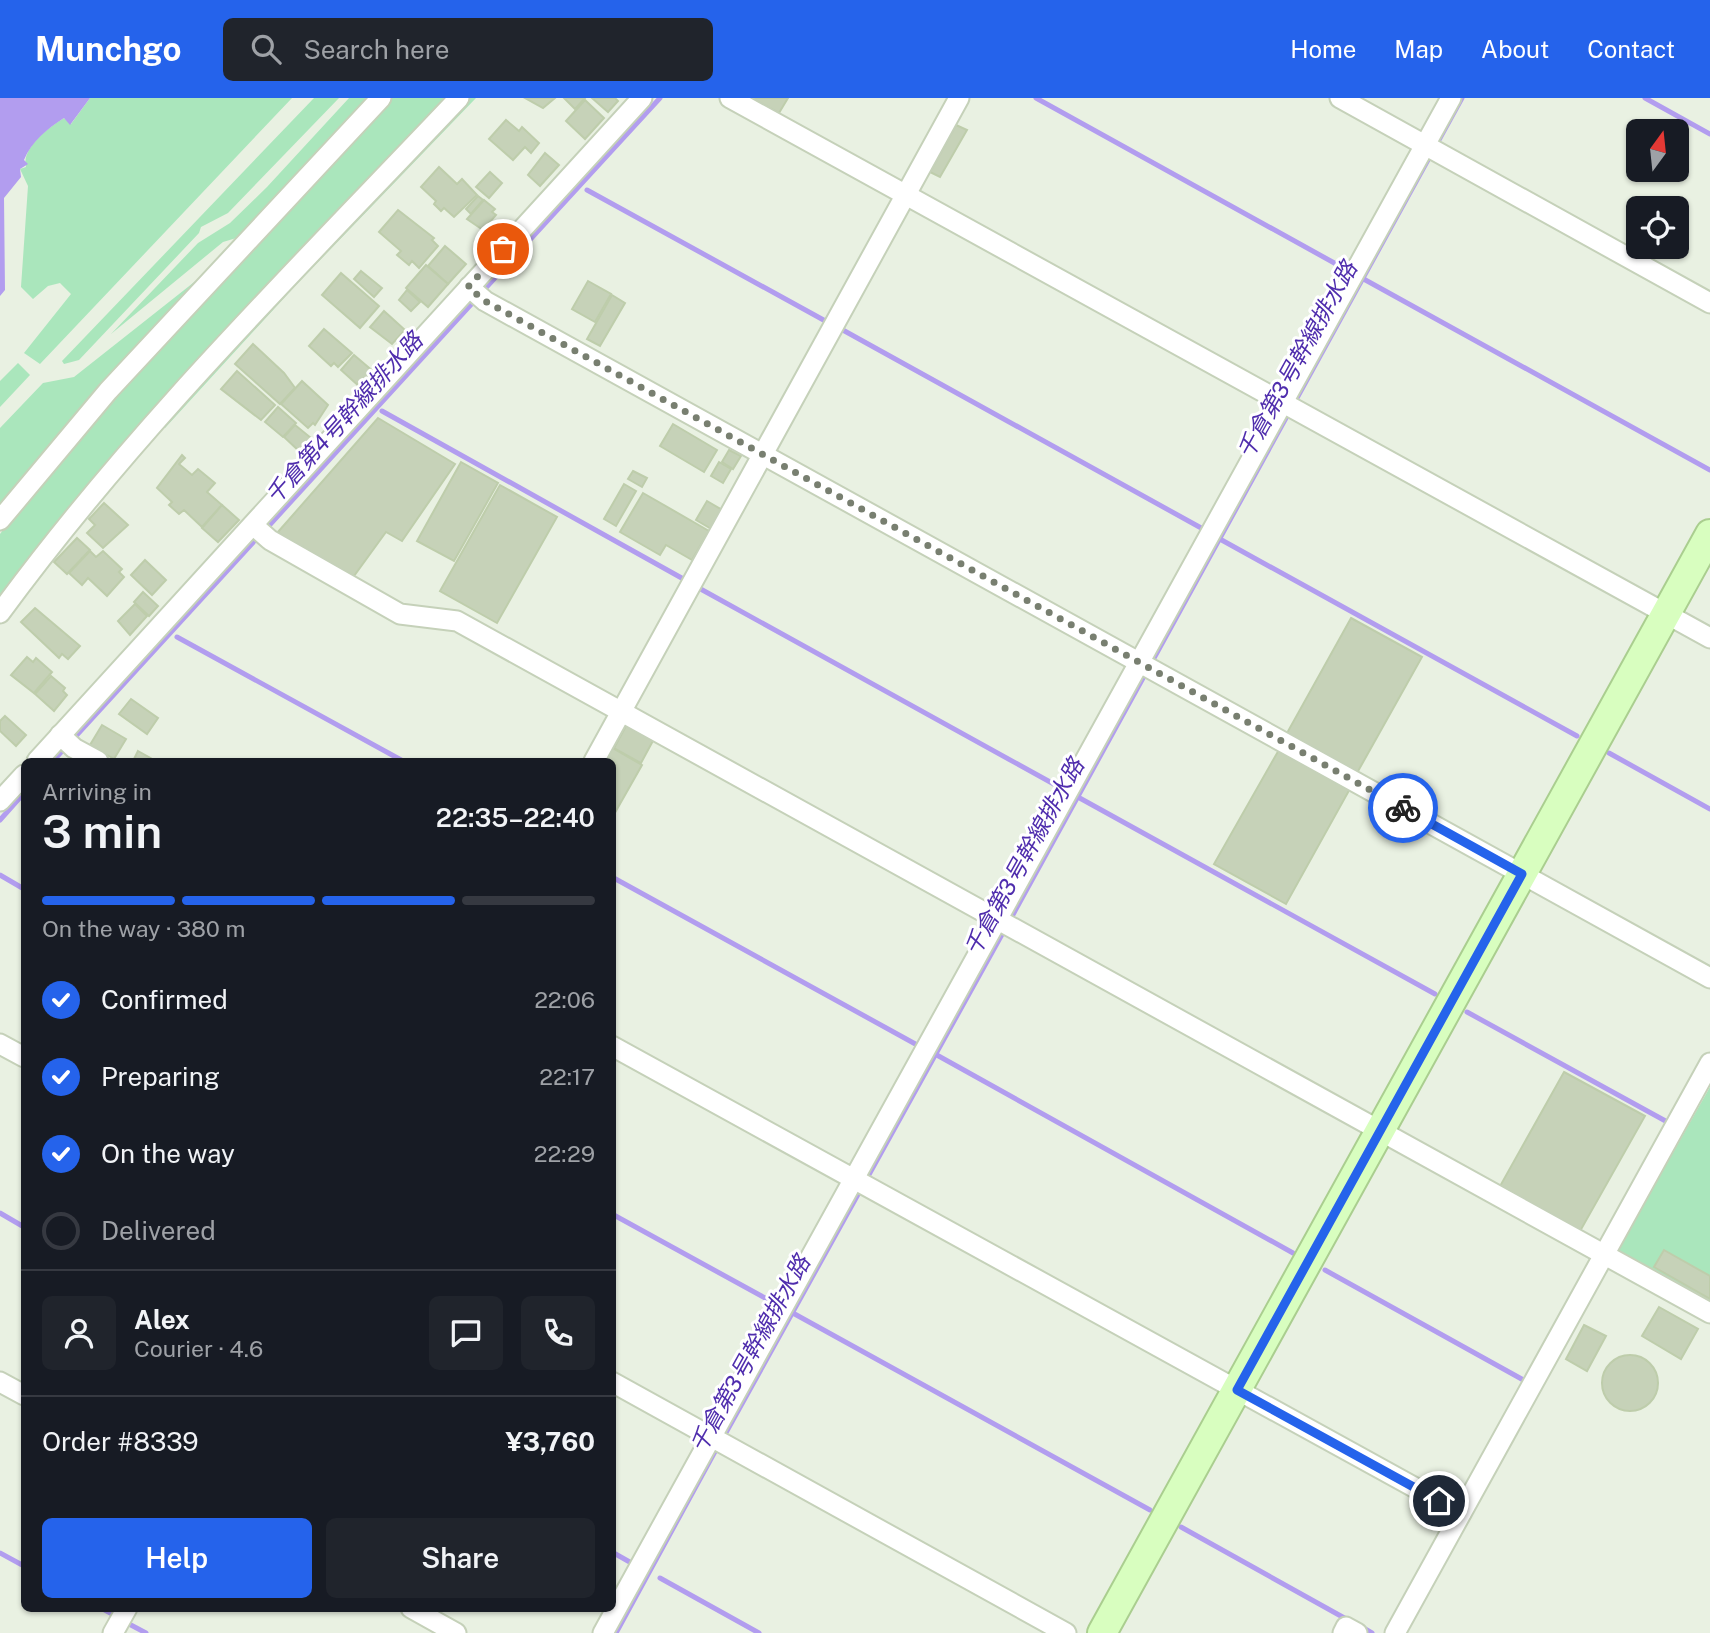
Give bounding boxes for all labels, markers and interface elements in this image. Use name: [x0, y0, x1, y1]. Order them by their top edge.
search box: [223, 18, 713, 81]
text: Munchgo: [35, 30, 181, 68]
icon: search: [247, 30, 285, 68]
text: Search here: [303, 34, 449, 65]
text: Home: [1290, 35, 1356, 63]
text: Map: [1394, 35, 1443, 63]
text: About: [1481, 35, 1549, 63]
text: Contact: [1587, 35, 1675, 63]
north arrow: [1626, 119, 1689, 182]
map controls: [1626, 119, 1689, 259]
button: locate: [1626, 196, 1689, 259]
pin: [473, 219, 533, 279]
icon: bag: [484, 230, 522, 268]
water label: 千倉第3号幹線排水路: [1231, 255, 1363, 463]
water label: 千倉第4号幹線排水路: [260, 325, 429, 509]
water label: 千倉第3号幹線排水路: [958, 752, 1090, 960]
courier: [1368, 773, 1438, 843]
text: Arriving in: [42, 778, 152, 805]
icon: bike: [1384, 789, 1422, 827]
text: 22:35–22:40: [436, 802, 595, 833]
text: 3 min: [42, 804, 162, 858]
text: On the way · 380 m: [42, 915, 245, 942]
icon: check: [42, 981, 80, 1019]
text: Confirmed: [101, 984, 228, 1015]
text: 22:06: [534, 986, 595, 1013]
icon: check: [42, 1058, 80, 1096]
text: Preparing: [101, 1061, 220, 1092]
text: 22:17: [539, 1063, 595, 1090]
icon: check: [42, 1135, 80, 1173]
text: On the way: [101, 1138, 235, 1169]
text: 22:29: [534, 1140, 595, 1167]
text: Delivered: [101, 1215, 216, 1246]
water label: 千倉第3号幹線排水路: [684, 1249, 816, 1457]
button: person: [42, 1296, 116, 1370]
button: chat: [429, 1296, 503, 1370]
button: phone: [521, 1296, 595, 1370]
text: Alex: [134, 1304, 190, 1335]
text: Courier · 4.6: [134, 1335, 263, 1362]
text: Order #8339: [42, 1426, 199, 1457]
text: ¥3,760: [506, 1426, 595, 1457]
pin: [1409, 1471, 1469, 1531]
icon: home: [1420, 1482, 1458, 1520]
button: Help: [42, 1518, 312, 1598]
button: Share: [326, 1518, 595, 1598]

